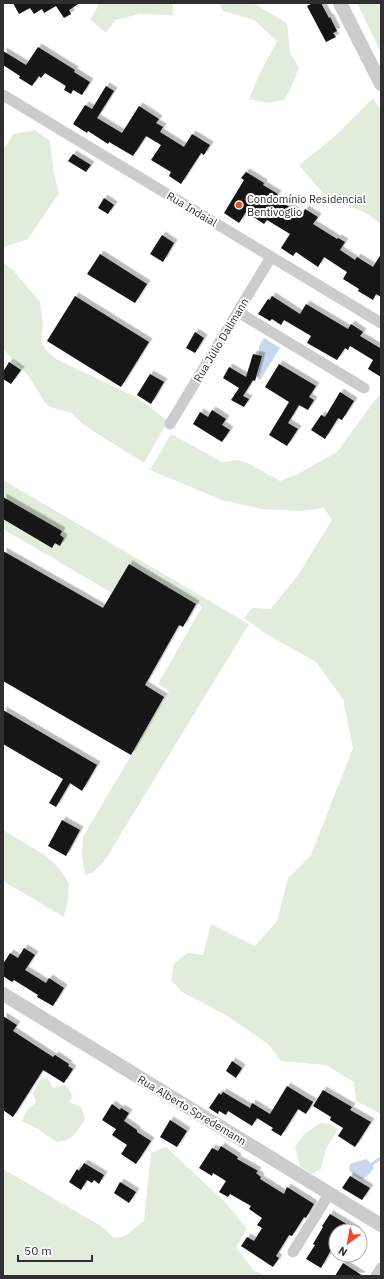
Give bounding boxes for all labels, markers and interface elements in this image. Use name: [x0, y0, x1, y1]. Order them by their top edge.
street label: Rua Indaial: [164, 189, 220, 229]
place label: Condomínio Residencial Bentivoglio: [247, 192, 366, 219]
marker: Condomínio Residencial Bentivoglio: [234, 200, 244, 210]
street label: Rua Júlio Dallmann: [190, 296, 252, 384]
street label: Rua Alberto Spredemann: [135, 1072, 249, 1148]
north arrow: [328, 1223, 368, 1263]
scale bar: [18, 1237, 92, 1263]
text: 50 m: [24, 1243, 52, 1258]
text: N: [336, 1243, 350, 1260]

